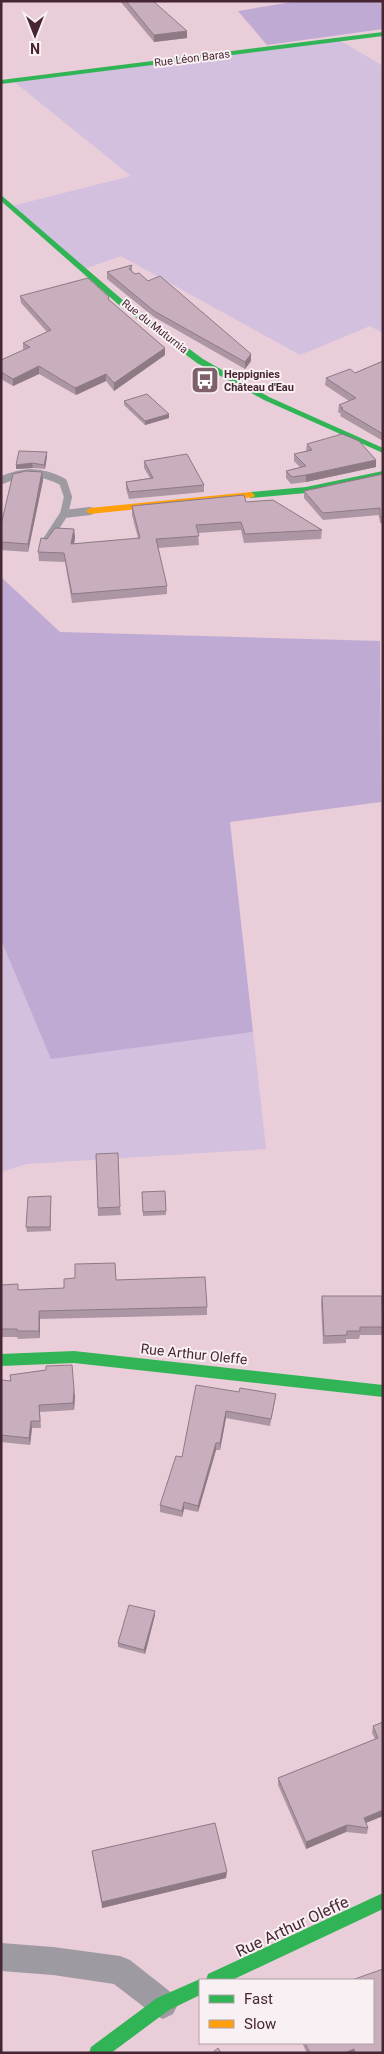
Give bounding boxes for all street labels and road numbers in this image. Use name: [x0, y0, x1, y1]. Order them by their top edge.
street label: Rue Léon Baras: [153, 47, 231, 70]
street label: Rue du Muturnia: [119, 297, 190, 356]
street label: Rue Arthur Oleffe: [140, 1340, 248, 1368]
street label: Rue Arthur Oleffe: [233, 1892, 352, 1961]

